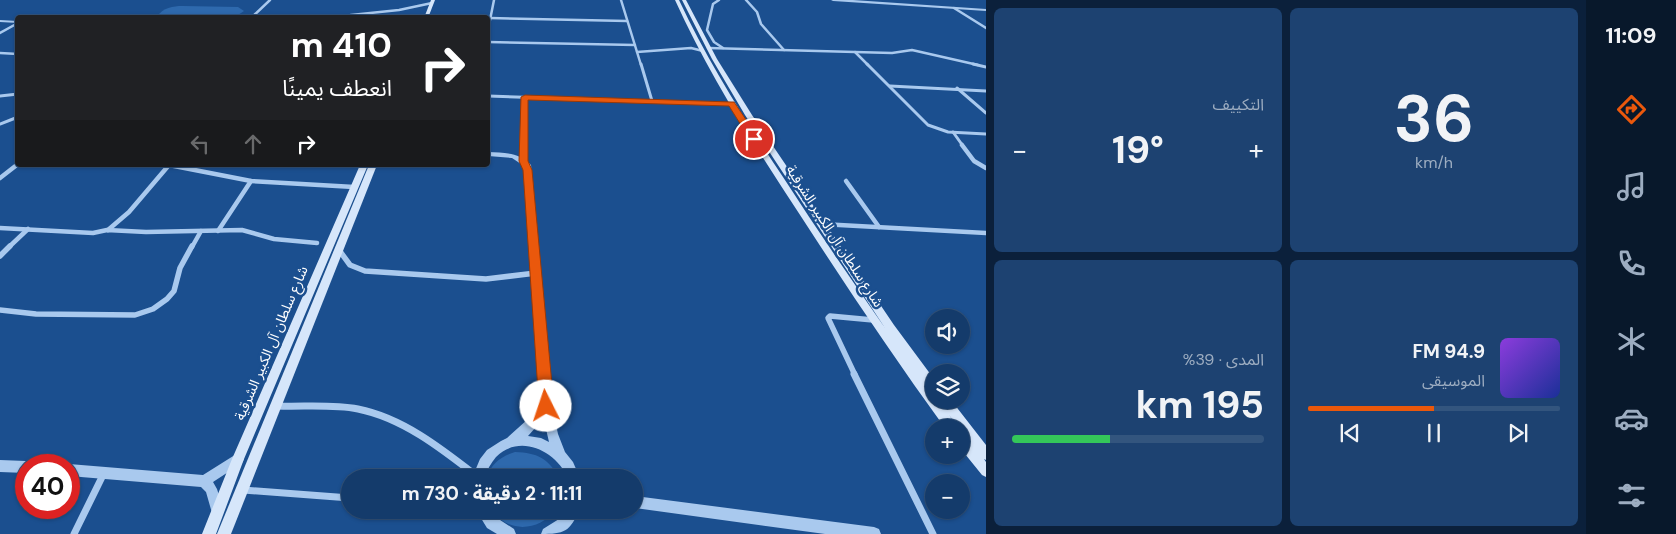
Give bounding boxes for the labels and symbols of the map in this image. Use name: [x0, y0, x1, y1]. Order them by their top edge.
pin: [733, 118, 775, 160]
street label: شارع سلطان آل الكبير الشرقية: [781, 162, 888, 312]
street label: شارع سلطان آل الكبير الشرقية: [230, 263, 314, 424]
position arrow: [519, 379, 571, 431]
speed limit sign: 40: [15, 454, 80, 519]

